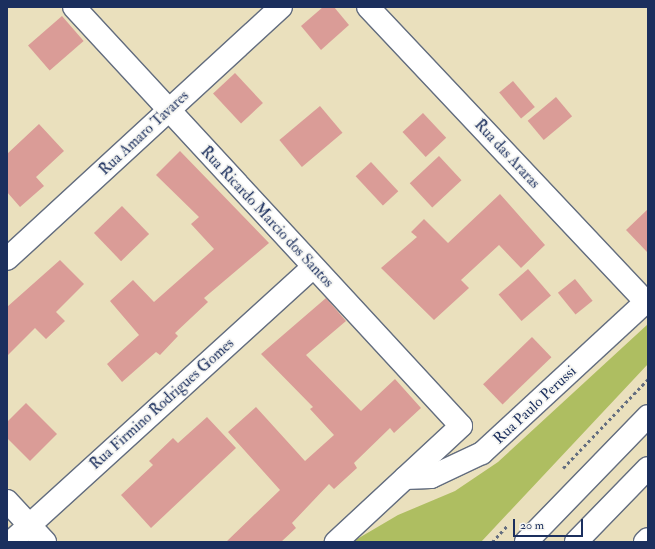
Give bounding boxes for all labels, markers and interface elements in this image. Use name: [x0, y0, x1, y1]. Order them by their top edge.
street label: Rua Amaro Tavares: [96, 87, 192, 179]
street label: Rua das Araras: [471, 116, 543, 192]
street label: Rua Ricardo Marcio dos Santos: [197, 143, 337, 291]
street label: Rua Firmino Rodrigues Gomes: [86, 335, 238, 473]
street label: Rua Paulo Perussi: [490, 362, 580, 448]
scale bar: [515, 511, 585, 537]
text: 20 m: [520, 518, 544, 533]

